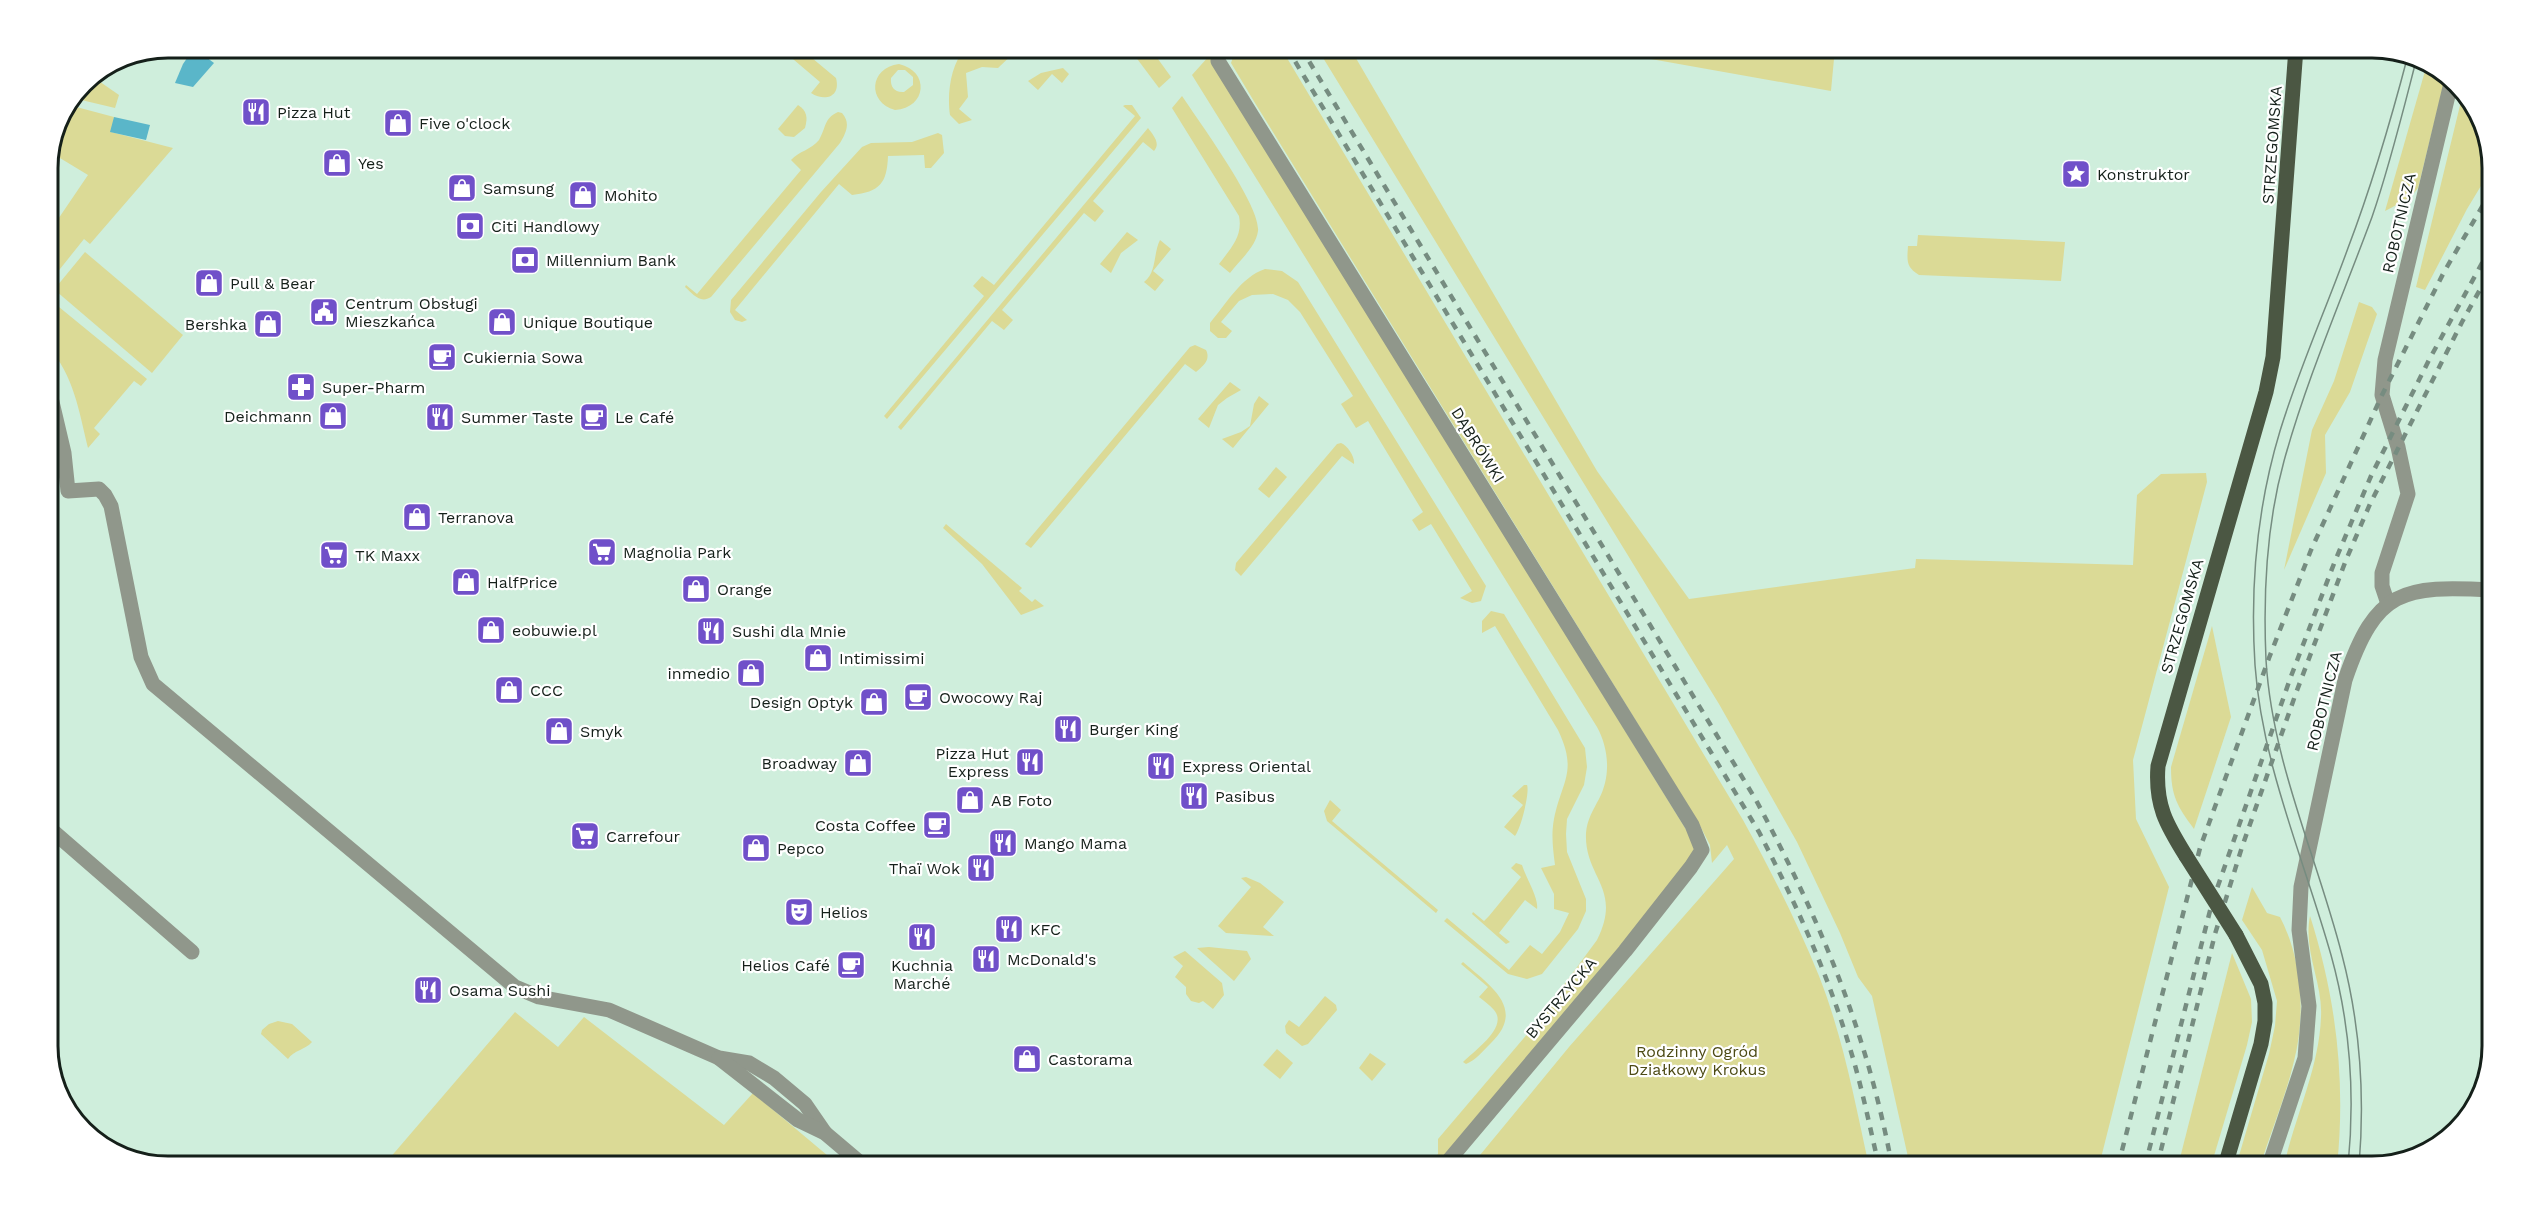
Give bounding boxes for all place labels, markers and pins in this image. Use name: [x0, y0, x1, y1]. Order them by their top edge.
restaurant icon: Pizza Hut: [240, 96, 272, 128]
place label: Pizza Hut: [277, 103, 351, 122]
shop icon: Five o'clock: [382, 107, 414, 139]
place label: Five o'clock: [419, 114, 510, 133]
shop icon: Yes: [321, 147, 353, 179]
place label: Yes: [358, 154, 384, 173]
place icon: Konstruktor: [2060, 158, 2092, 190]
place label: Konstruktor: [2097, 165, 2190, 184]
shop icon: Samsung: [446, 172, 478, 204]
place label: Samsung: [483, 179, 555, 198]
shop icon: Mohito: [567, 179, 599, 211]
place label: Mohito: [604, 186, 658, 205]
bank icon: Citi Handlowy: [454, 210, 486, 242]
place label: Citi Handlowy: [491, 217, 600, 236]
bank icon: Millennium Bank: [509, 244, 541, 276]
place label: Millennium Bank: [546, 251, 676, 270]
shop icon: Pull & Bear: [193, 267, 225, 299]
place label: Pull & Bear: [230, 274, 315, 293]
place label: Centrum Obsługi Mieszkańca: [345, 294, 478, 331]
public building icon: Centrum Obsługi Mieszkańca: [308, 296, 340, 328]
shop icon: Unique Boutique: [486, 306, 518, 338]
shop icon: Bershka: [252, 308, 284, 340]
place label: Unique Boutique: [523, 313, 653, 332]
place label: Bershka: [185, 315, 247, 334]
cafe icon: Cukiernia Sowa: [426, 341, 458, 373]
place label: Cukiernia Sowa: [463, 348, 583, 367]
pharmacy icon: Super-Pharm: [285, 371, 317, 403]
place label: Super-Pharm: [322, 378, 425, 397]
shop icon: Deichmann: [317, 400, 349, 432]
restaurant icon: Summer Taste: [424, 401, 456, 433]
cafe icon: Le Café: [578, 401, 610, 433]
place label: Deichmann: [224, 407, 312, 426]
place label: Summer Taste: [461, 408, 573, 427]
place label: Le Café: [615, 408, 674, 427]
shop icon: Terranova: [401, 501, 433, 533]
place label: Terranova: [438, 508, 514, 527]
supermarket icon: Magnolia Park: [586, 536, 618, 568]
supermarket icon: TK Maxx: [318, 539, 350, 571]
place label: Magnolia Park: [623, 543, 731, 562]
place label: TK Maxx: [355, 546, 420, 565]
shop icon: HalfPrice: [450, 566, 482, 598]
place label: HalfPrice: [487, 573, 558, 592]
shop icon: Orange: [680, 573, 712, 605]
place label: Orange: [717, 580, 772, 599]
shop icon: eobuwie.pl: [475, 614, 507, 646]
restaurant icon: Sushi dla Mnie: [695, 615, 727, 647]
place label: eobuwie.pl: [512, 621, 597, 640]
place label: Sushi dla Mnie: [732, 622, 846, 641]
shop icon: Intimissimi: [802, 642, 834, 674]
place label: Intimissimi: [839, 649, 925, 668]
shop icon: inmedio: [735, 657, 767, 689]
place label: inmedio: [667, 664, 730, 683]
shop icon: CCC: [493, 674, 525, 706]
place label: CCC: [530, 681, 563, 700]
cafe icon: Owocowy Raj: [902, 681, 934, 713]
shop icon: Design Optyk: [858, 686, 890, 718]
place label: Owocowy Raj: [939, 688, 1042, 707]
place label: Design Optyk: [750, 693, 853, 712]
restaurant icon: Burger King: [1052, 713, 1084, 745]
shop icon: Smyk: [543, 715, 575, 747]
place label: Burger King: [1089, 720, 1178, 739]
place label: Smyk: [580, 722, 623, 741]
place label: Pizza Hut Express: [936, 744, 1009, 781]
restaurant icon: Pizza Hut Express: [1014, 746, 1046, 778]
shop icon: Broadway: [842, 747, 874, 779]
restaurant icon: Express Oriental: [1145, 750, 1177, 782]
place label: Broadway: [762, 754, 838, 773]
place label: Express Oriental: [1182, 757, 1311, 776]
restaurant icon: Pasibus: [1178, 780, 1210, 812]
shop icon: AB Foto: [954, 784, 986, 816]
place label: Pasibus: [1215, 787, 1275, 806]
place label: AB Foto: [991, 791, 1052, 810]
cafe icon: Costa Coffee: [921, 809, 953, 841]
place label: Costa Coffee: [815, 816, 916, 835]
supermarket icon: Carrefour: [569, 820, 601, 852]
place label: Carrefour: [606, 827, 681, 846]
restaurant icon: Mango Mama: [987, 827, 1019, 859]
shop icon: Pepco: [740, 832, 772, 864]
place label: Mango Mama: [1024, 834, 1127, 853]
place label: Pepco: [777, 839, 824, 858]
restaurant icon: Thaï Wok: [965, 852, 997, 884]
place label: Thaï Wok: [889, 859, 960, 878]
theatre icon: Helios: [783, 896, 815, 928]
place label: Helios: [820, 903, 868, 922]
restaurant icon: KFC: [993, 913, 1025, 945]
place label: KFC: [1030, 920, 1061, 939]
restaurant icon: Kuchnia Marché: [906, 921, 938, 953]
restaurant icon: McDonald's: [970, 943, 1002, 975]
cafe icon: Helios Café: [835, 949, 867, 981]
place label: McDonald's: [1007, 950, 1097, 969]
place label: Helios Café: [741, 956, 830, 975]
place label: Kuchnia Marché: [891, 956, 953, 993]
restaurant icon: Osama Sushi: [412, 974, 444, 1006]
place label: Osama Sushi: [449, 981, 551, 1000]
shop icon: Castorama: [1011, 1043, 1043, 1075]
place label: Castorama: [1048, 1050, 1132, 1069]

